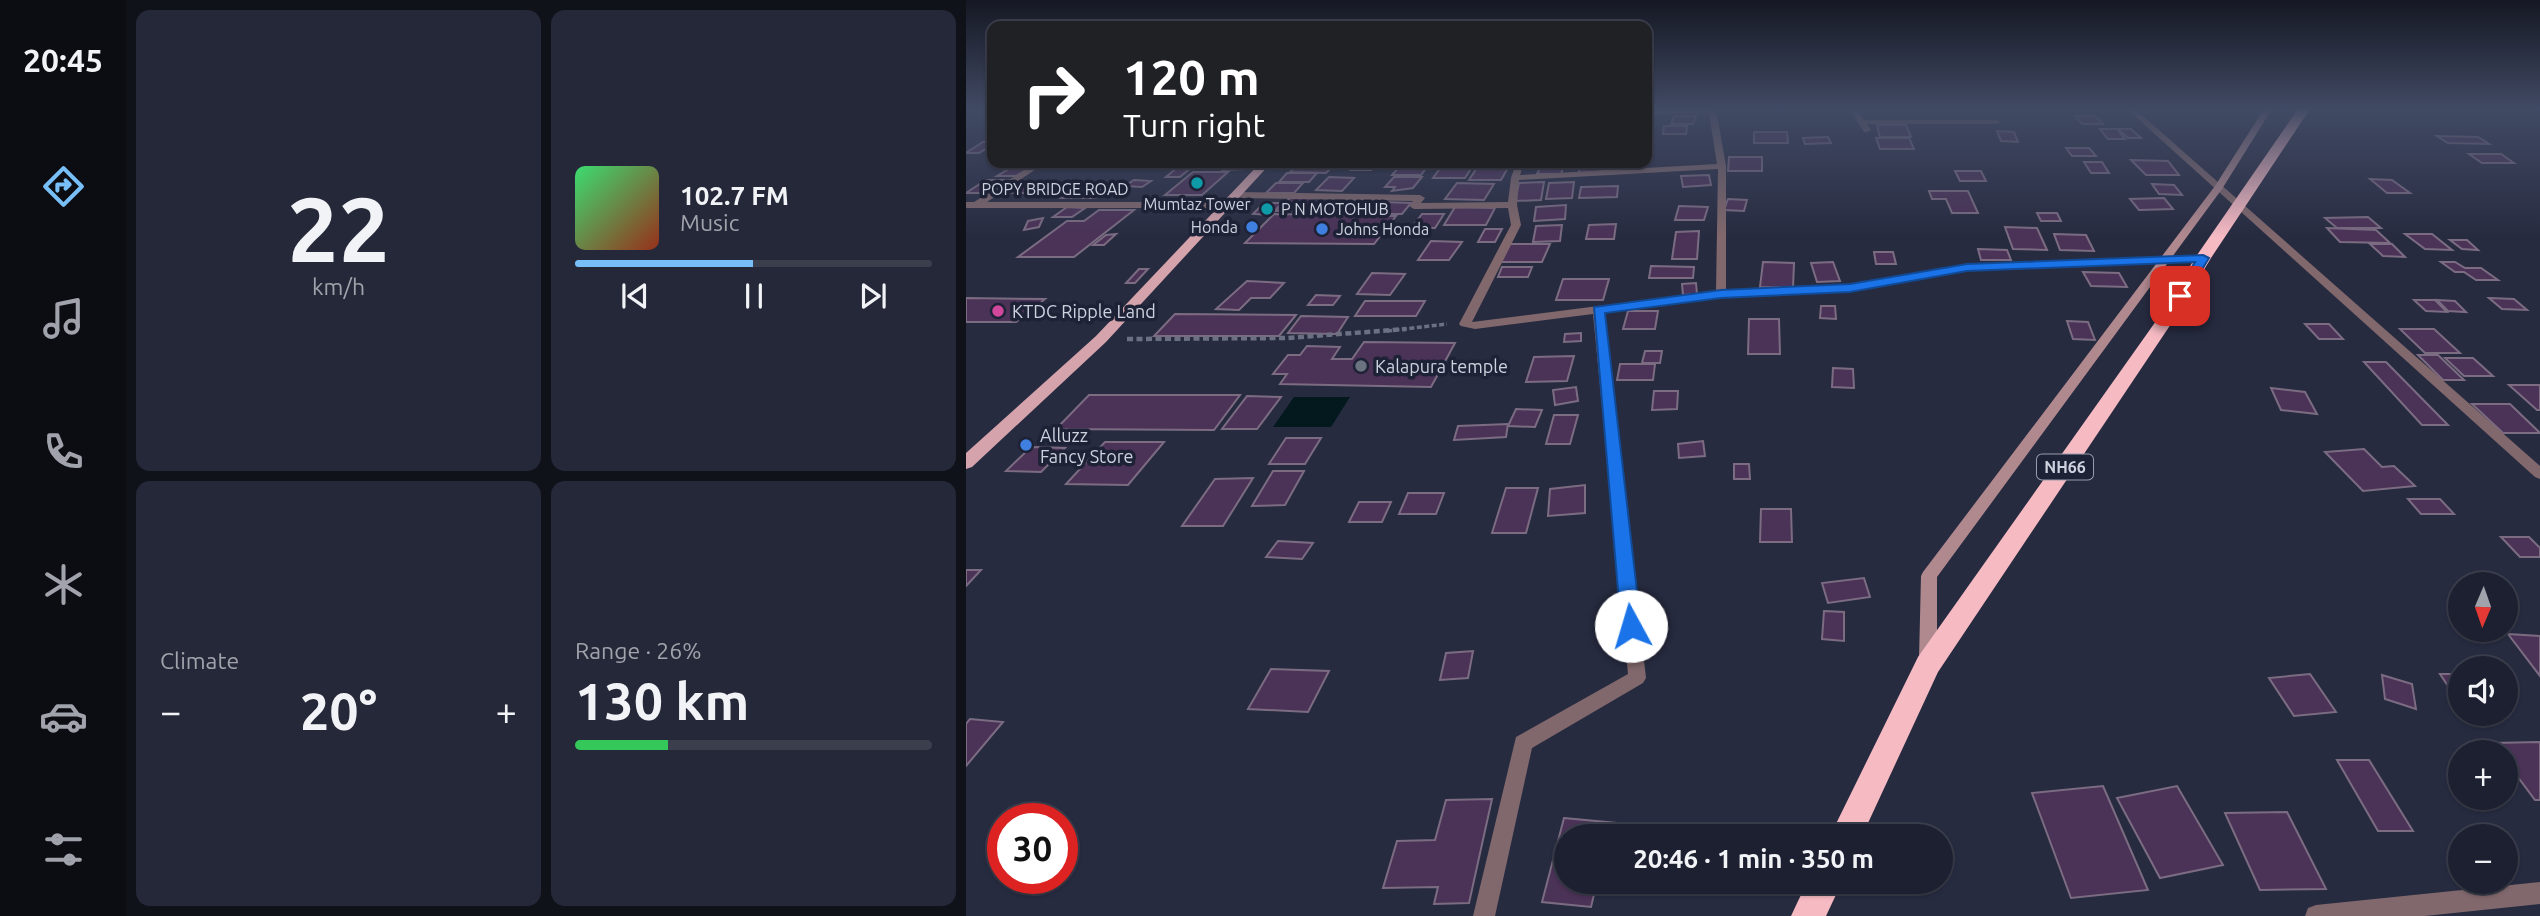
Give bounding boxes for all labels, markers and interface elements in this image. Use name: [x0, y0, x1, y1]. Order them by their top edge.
text: 20:45: [23, 42, 103, 78]
icon: right: [1008, 49, 1099, 140]
text: 120 m: [1123, 49, 1260, 104]
text: Turn right: [1123, 107, 1265, 143]
icon: directions: [39, 162, 88, 211]
marker: Mumtaz Tower: [1189, 175, 1205, 191]
text: 22: [287, 177, 390, 279]
street label: POPY BRIDGE ROAD: [981, 180, 1129, 198]
text: 102.7 FM: [680, 181, 789, 210]
place label: Mumtaz Tower: [1143, 195, 1251, 213]
place label: P N MOTOHUB: [1281, 200, 1389, 218]
marker: P N MOTOHUB: [1259, 201, 1275, 217]
text: Music: [680, 210, 739, 235]
place label: Honda: [1191, 218, 1238, 236]
marker: Honda: [1244, 219, 1260, 235]
place label: Johns Honda: [1336, 220, 1429, 238]
marker: Johns Honda: [1314, 221, 1330, 237]
pin: [2150, 266, 2210, 326]
text: km/h: [312, 274, 365, 299]
icon: previous: [616, 277, 654, 315]
icon: pause: [735, 277, 773, 315]
icon: next: [854, 277, 892, 315]
icon: arrive: [2161, 277, 2199, 315]
icon: music: [39, 294, 88, 343]
place label: KTDC Ripple Land: [1012, 301, 1156, 321]
marker: KTDC Ripple Land: [990, 303, 1006, 319]
place label: Kalapura temple: [1375, 356, 1508, 376]
marker: Kalapura temple: [1353, 358, 1369, 374]
place label: Alluzz Fancy Store: [1040, 425, 1133, 466]
icon: phone: [39, 427, 88, 476]
marker: Alluzz Fancy Store: [1018, 437, 1034, 453]
road number: NH66: [2037, 454, 2093, 480]
icon: climate: [39, 560, 88, 609]
north arrow: [2448, 572, 2518, 642]
map controls: [2448, 572, 2518, 894]
position arrow: [1594, 589, 1668, 663]
text: Range · 26%: [575, 638, 702, 663]
text: Climate: [160, 648, 239, 673]
button: sound: [2448, 656, 2518, 726]
text: 130 km: [575, 672, 749, 730]
text: 20°: [300, 682, 377, 740]
text: −: [160, 690, 181, 732]
text: +: [496, 690, 517, 732]
icon: car: [39, 692, 88, 741]
button: +: [2448, 740, 2518, 810]
speed limit sign: 30: [987, 803, 1078, 894]
button: −: [2448, 824, 2518, 894]
icon: filters: [39, 825, 88, 874]
text: 20:46 · 1 min · 350 m: [1633, 844, 1874, 873]

